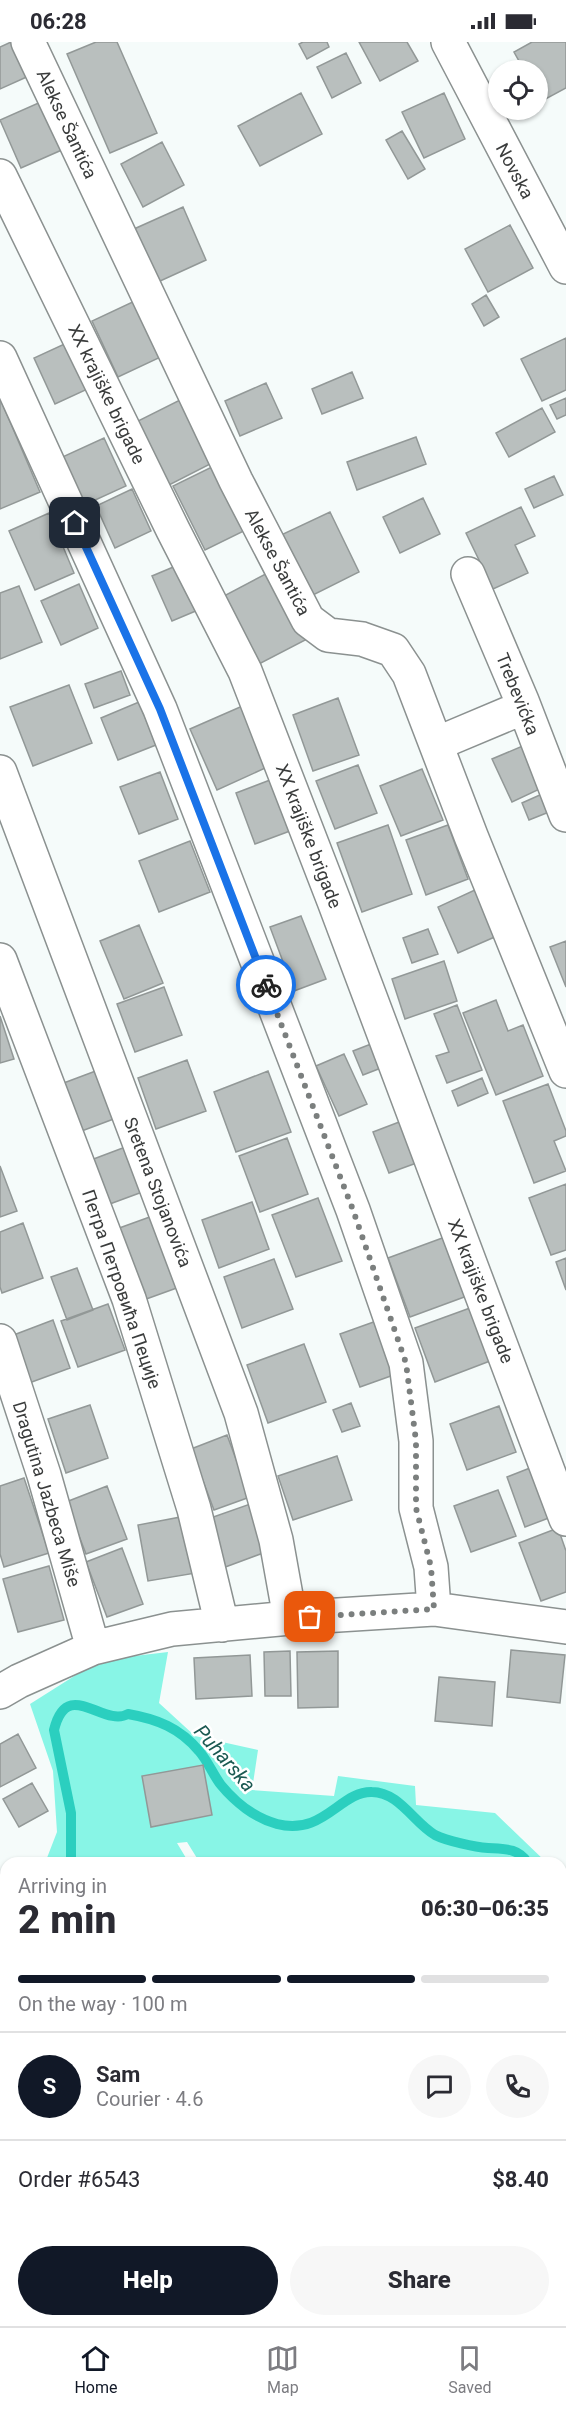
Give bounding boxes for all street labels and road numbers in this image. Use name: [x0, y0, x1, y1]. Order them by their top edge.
street label: Alekse Šantića: [33, 66, 101, 182]
street label: Novska: [492, 140, 538, 202]
street label: XX krajiške brigade: [64, 321, 150, 467]
street label: Alekse Šantića: [241, 505, 315, 619]
street label: Trebevićka: [492, 650, 544, 738]
street label: XX krajiške brigade: [272, 761, 346, 911]
street label: Sretena Stojanovića: [120, 1114, 196, 1270]
street label: Петра Петровића Пеције: [78, 1187, 166, 1391]
street label: XX krajiške brigade: [444, 1216, 518, 1366]
street label: Dragutina Jazbeca Miše: [9, 1399, 85, 1589]

